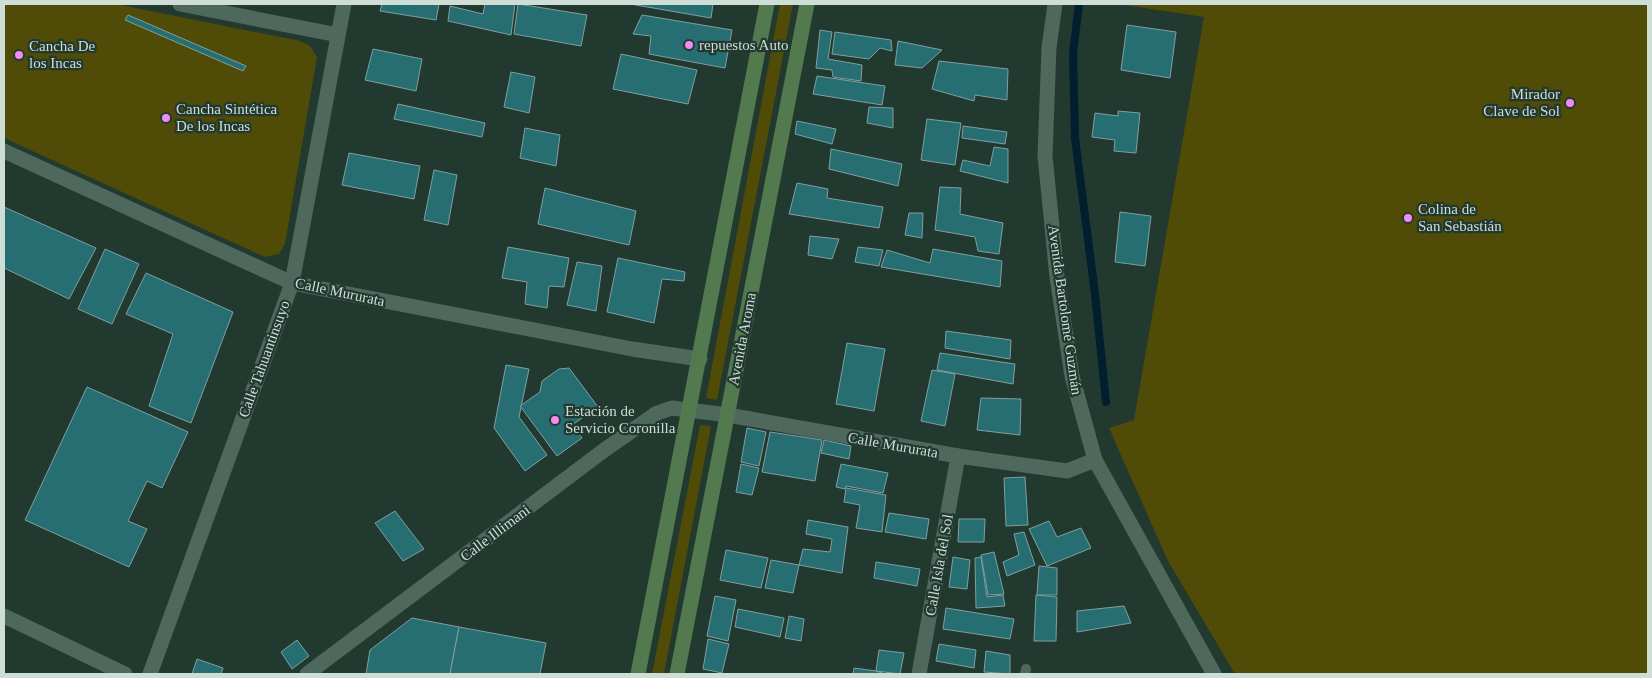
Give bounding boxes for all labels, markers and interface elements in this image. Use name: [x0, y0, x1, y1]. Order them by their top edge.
place label: repuestos Auto: [699, 37, 789, 53]
place label: Cancha De los Incas: [29, 38, 96, 71]
marker: repuestos Auto: [683, 39, 695, 51]
marker: Cancha De los Incas: [13, 49, 25, 61]
place label: Mirador Clave de Sol: [1483, 86, 1560, 119]
marker: Mirador Clave de Sol: [1564, 97, 1576, 109]
place label: Cancha Sintética De los Incas: [176, 101, 278, 134]
marker: Cancha Sintética De los Incas: [160, 112, 172, 124]
place label: Colina de San Sebastián: [1418, 201, 1502, 234]
marker: Colina de San Sebastián: [1402, 212, 1414, 224]
street label: Avenida Bartolomé Guzmán: [1045, 224, 1085, 396]
street label: Calle Mururata: [294, 275, 387, 309]
street label: Avenida Aroma: [725, 291, 759, 387]
street label: Calle Tahuantinsuyo: [235, 298, 293, 420]
place label: Estación de Servicio Coronilla: [565, 403, 676, 436]
marker: Estación de Servicio Coronilla: [549, 414, 561, 426]
street label: Calle Mururata: [847, 429, 940, 461]
street label: Calle Illimani: [457, 502, 533, 564]
street label: Calle Isla del Sol: [922, 513, 956, 617]

